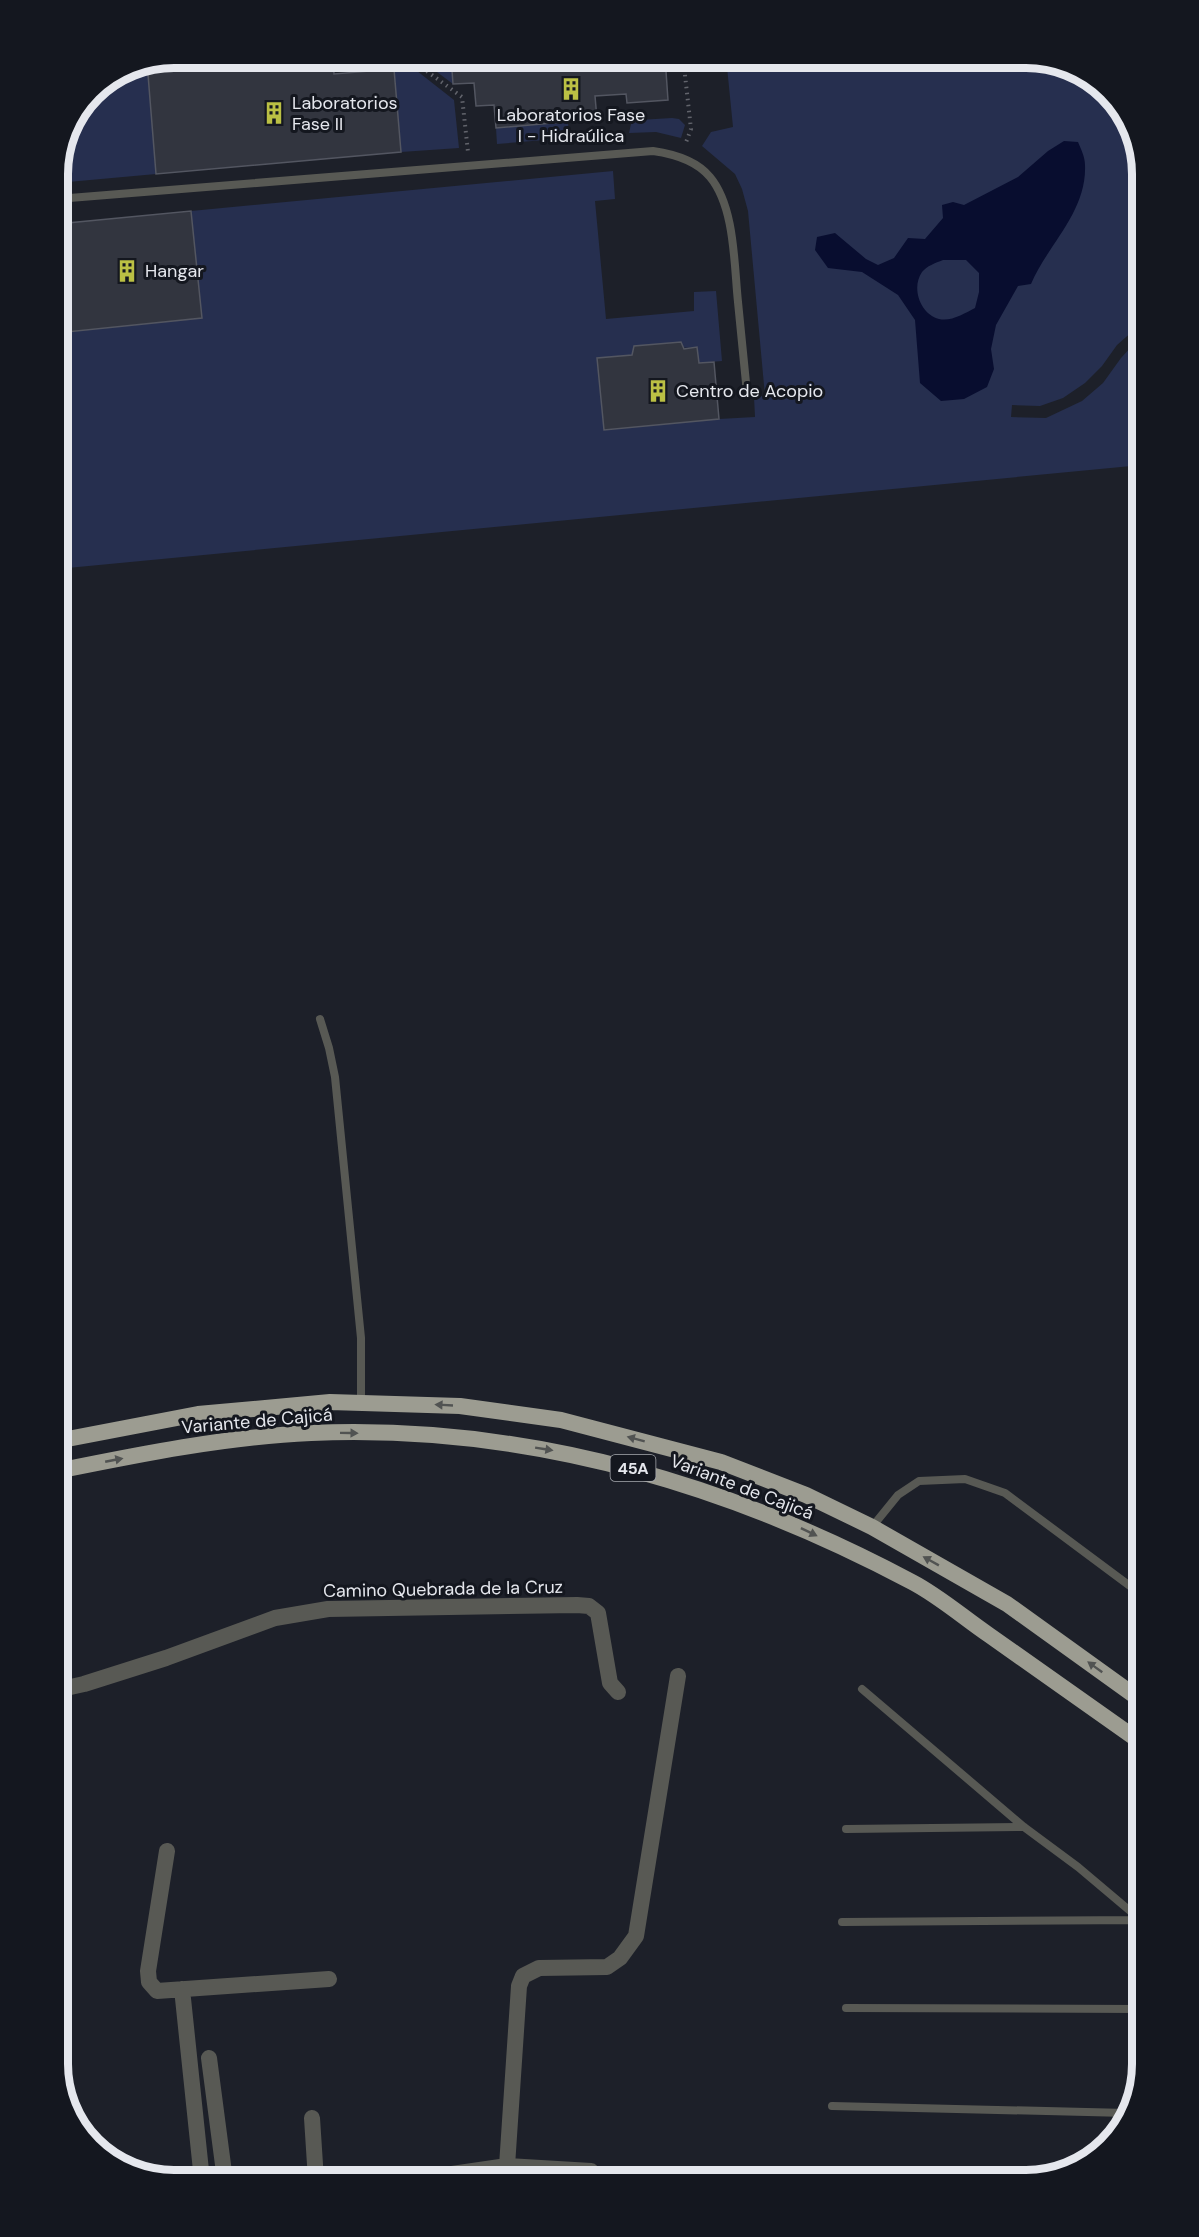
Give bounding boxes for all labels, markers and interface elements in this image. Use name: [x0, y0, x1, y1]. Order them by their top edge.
building icon: Laboratorios Fase I - Hidraúlica: [558, 76, 584, 102]
place label: Laboratorios Fase II: [292, 91, 398, 136]
building icon: Laboratorios Fase II: [261, 100, 287, 126]
place label: Laboratorios Fase I - Hidraúlica: [497, 103, 645, 148]
building icon: Hangar: [114, 258, 140, 284]
place label: Hangar: [145, 259, 204, 283]
building icon: Centro de Acopio: [645, 378, 671, 404]
place label: Centro de Acopio: [676, 379, 823, 403]
one-way arrow: [435, 1400, 454, 1410]
street label: Variante de Cajicá: [180, 1402, 334, 1440]
one-way arrow: [340, 1429, 359, 1438]
one-way arrow: [626, 1434, 645, 1444]
one-way arrow: [534, 1445, 553, 1454]
street label: Variante de Cajicá: [667, 1449, 817, 1525]
one-way arrow: [105, 1455, 124, 1464]
road number: 45A: [610, 1455, 656, 1481]
one-way arrow: [800, 1528, 817, 1537]
one-way arrow: [922, 1556, 939, 1566]
street label: Camino Quebrada de la Cruz: [323, 1575, 563, 1603]
one-way arrow: [1087, 1661, 1103, 1673]

